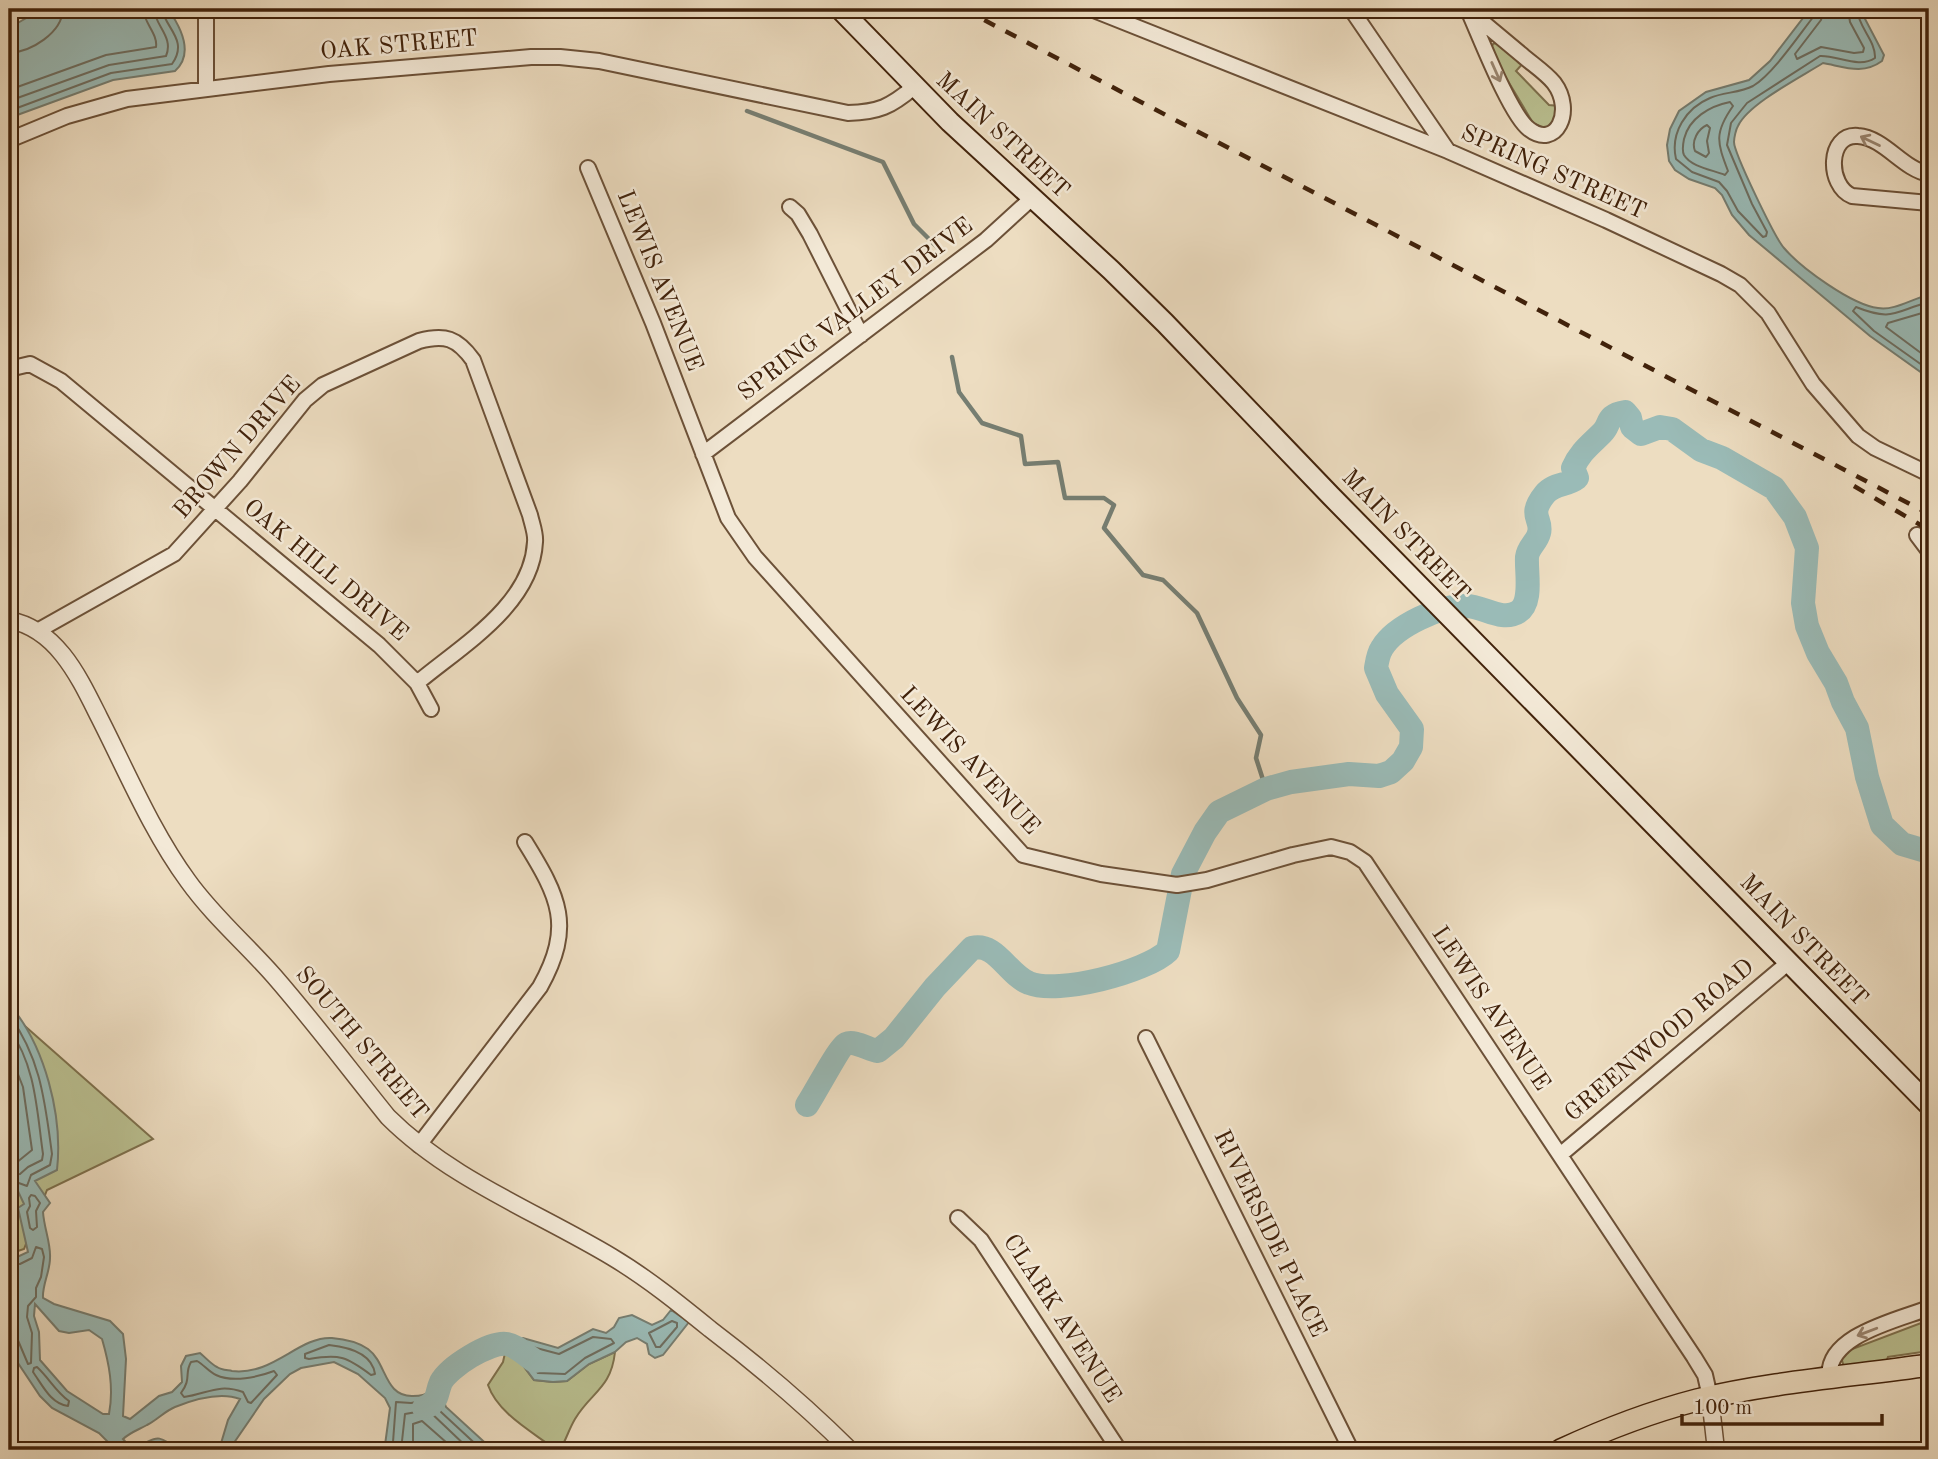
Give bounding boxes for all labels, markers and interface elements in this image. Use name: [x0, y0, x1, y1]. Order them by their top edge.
street label: OAK STREET: [319, 27, 479, 65]
one-way arrow: [1490, 61, 1503, 82]
street label: MAIN STREET: [931, 68, 1073, 204]
street label: SPRING STREET: [1457, 121, 1649, 225]
one-way arrow: [1861, 134, 1881, 148]
street label: LEWIS AVENUE: [612, 187, 706, 375]
street label: SPRING VALLEY DRIVE: [734, 214, 978, 406]
street label: BROWN DRIVE: [170, 372, 306, 524]
street label: MAIN STREET: [1336, 466, 1474, 606]
street label: OAK HILL DRIVE: [238, 496, 412, 646]
street label: LEWIS AVENUE: [895, 682, 1043, 840]
street label: MAIN STREET: [1734, 871, 1872, 1011]
street label: LEWIS AVENUE: [1426, 922, 1554, 1096]
street label: GREENWOOD ROAD: [1561, 955, 1759, 1127]
street label: SOUTH STREET: [290, 963, 432, 1125]
street label: RIVERSIDE PLACE: [1208, 1127, 1330, 1341]
street label: CLARK AVENUE: [998, 1230, 1124, 1408]
one-way arrow: [1857, 1327, 1879, 1340]
scale bar: [1682, 1382, 1882, 1426]
text: 100 m: [1693, 1398, 1752, 1419]

